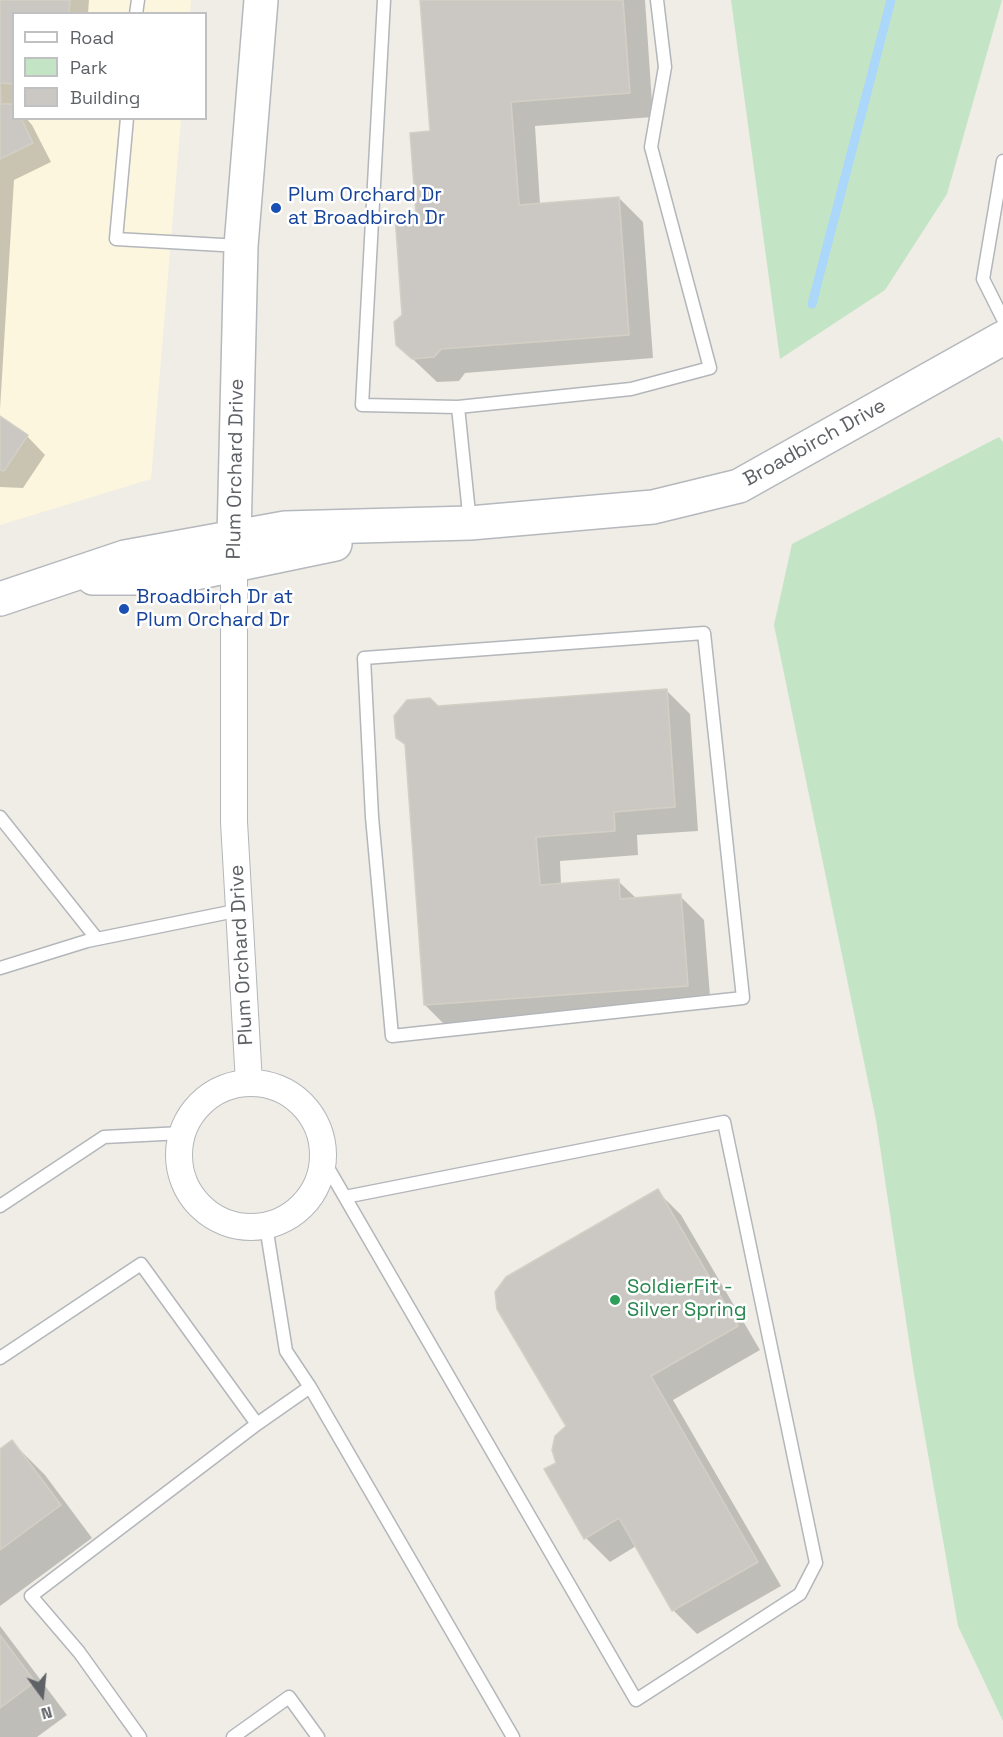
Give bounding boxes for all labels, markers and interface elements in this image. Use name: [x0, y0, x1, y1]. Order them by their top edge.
legend: [12, 12, 207, 120]
text: Road: [70, 26, 114, 49]
text: Park: [70, 56, 107, 79]
text: Building: [70, 86, 140, 109]
place label: Plum Orchard Dr at Broadbirch Dr: [288, 184, 445, 231]
marker: Plum Orchard Dr at Broadbirch Dr: [269, 201, 283, 215]
street label: Plum Orchard Drive: [222, 378, 250, 560]
street label: Broadbirch Drive: [740, 394, 890, 492]
place label: Broadbirch Dr at Plum Orchard Dr: [136, 586, 293, 633]
marker: Broadbirch Dr at Plum Orchard Dr: [117, 602, 131, 616]
street label: Plum Orchard Drive: [225, 864, 259, 1046]
place label: SoldierFit - Silver Spring: [627, 1276, 747, 1323]
marker: SoldierFit - Silver Spring: [608, 1293, 622, 1307]
north arrow: [12, 1665, 72, 1725]
text: N: [39, 1701, 55, 1724]

